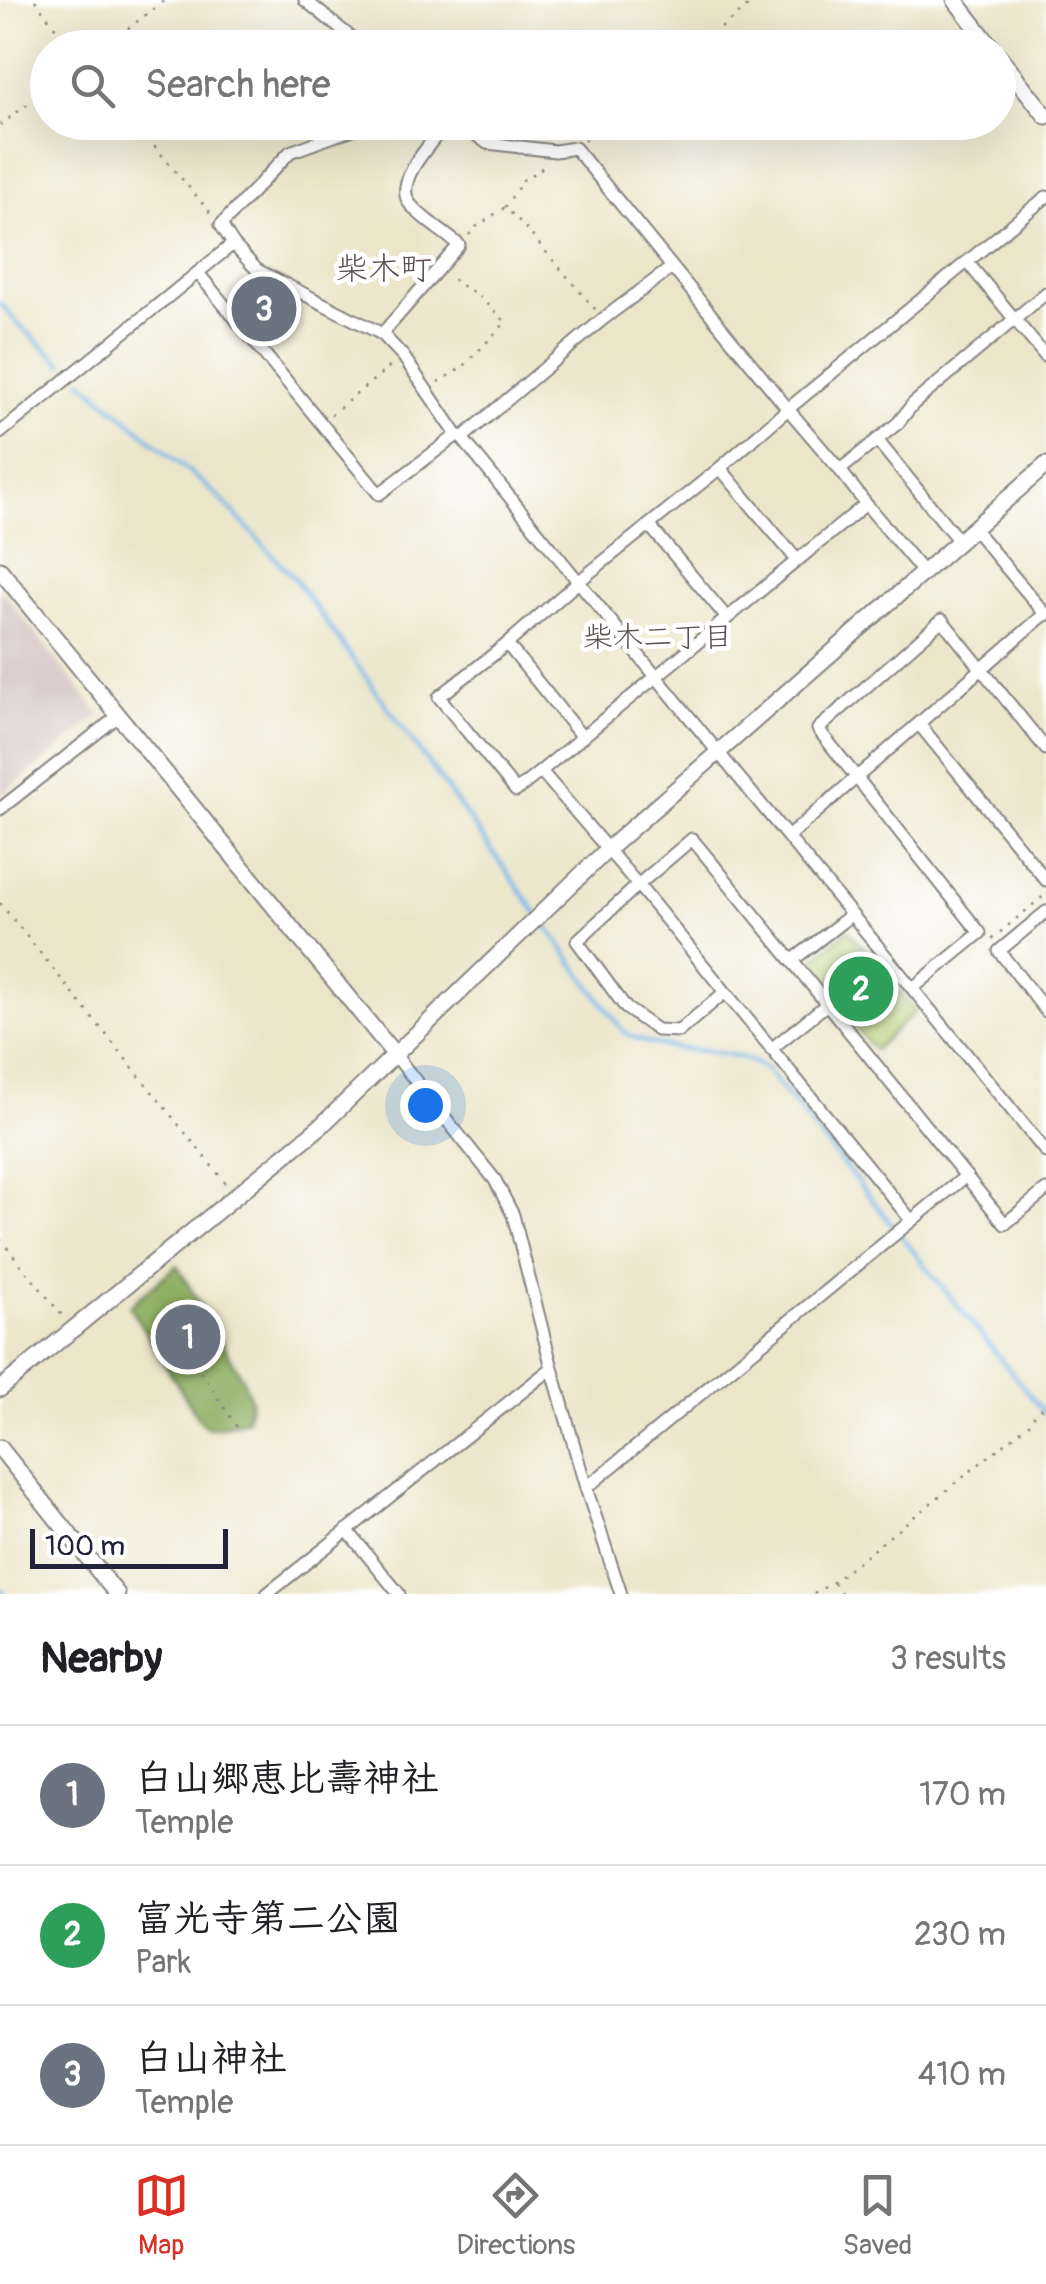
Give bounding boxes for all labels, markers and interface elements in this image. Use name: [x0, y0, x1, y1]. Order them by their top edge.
search box: [30, 30, 1016, 140]
icon: search: [65, 58, 120, 113]
text: Search here: [145, 61, 331, 109]
district label: 柴木町: [336, 249, 432, 289]
pin: 3: [232, 272, 296, 346]
district label: 柴木二丁目: [583, 619, 733, 656]
pin: 2: [828, 952, 894, 1026]
your location: [400, 1080, 451, 1131]
pin: 1: [156, 1300, 220, 1374]
scale bar: [30, 1524, 228, 1568]
text: 100 m: [45, 1529, 125, 1564]
text: Nearby: [40, 1633, 162, 1685]
text: 3 results: [890, 1639, 1006, 1679]
text: 白山郷恵比壽神社: [135, 1755, 439, 1803]
text: 1: [66, 1775, 79, 1815]
text: 170 m: [919, 1775, 1006, 1815]
text: Temple: [135, 1803, 233, 1843]
text: 富光寺第二公園: [135, 1895, 401, 1943]
text: 2: [64, 1915, 81, 1955]
text: 230 m: [914, 1915, 1006, 1955]
text: Park: [135, 1943, 191, 1983]
text: 白山神社: [135, 2035, 287, 2083]
text: 3: [64, 2055, 81, 2095]
text: 410 m: [918, 2055, 1006, 2095]
text: Temple: [135, 2083, 233, 2123]
tab: Map: [134, 2168, 189, 2263]
tab: Directions: [456, 2168, 575, 2263]
tab: Saved: [843, 2168, 912, 2263]

